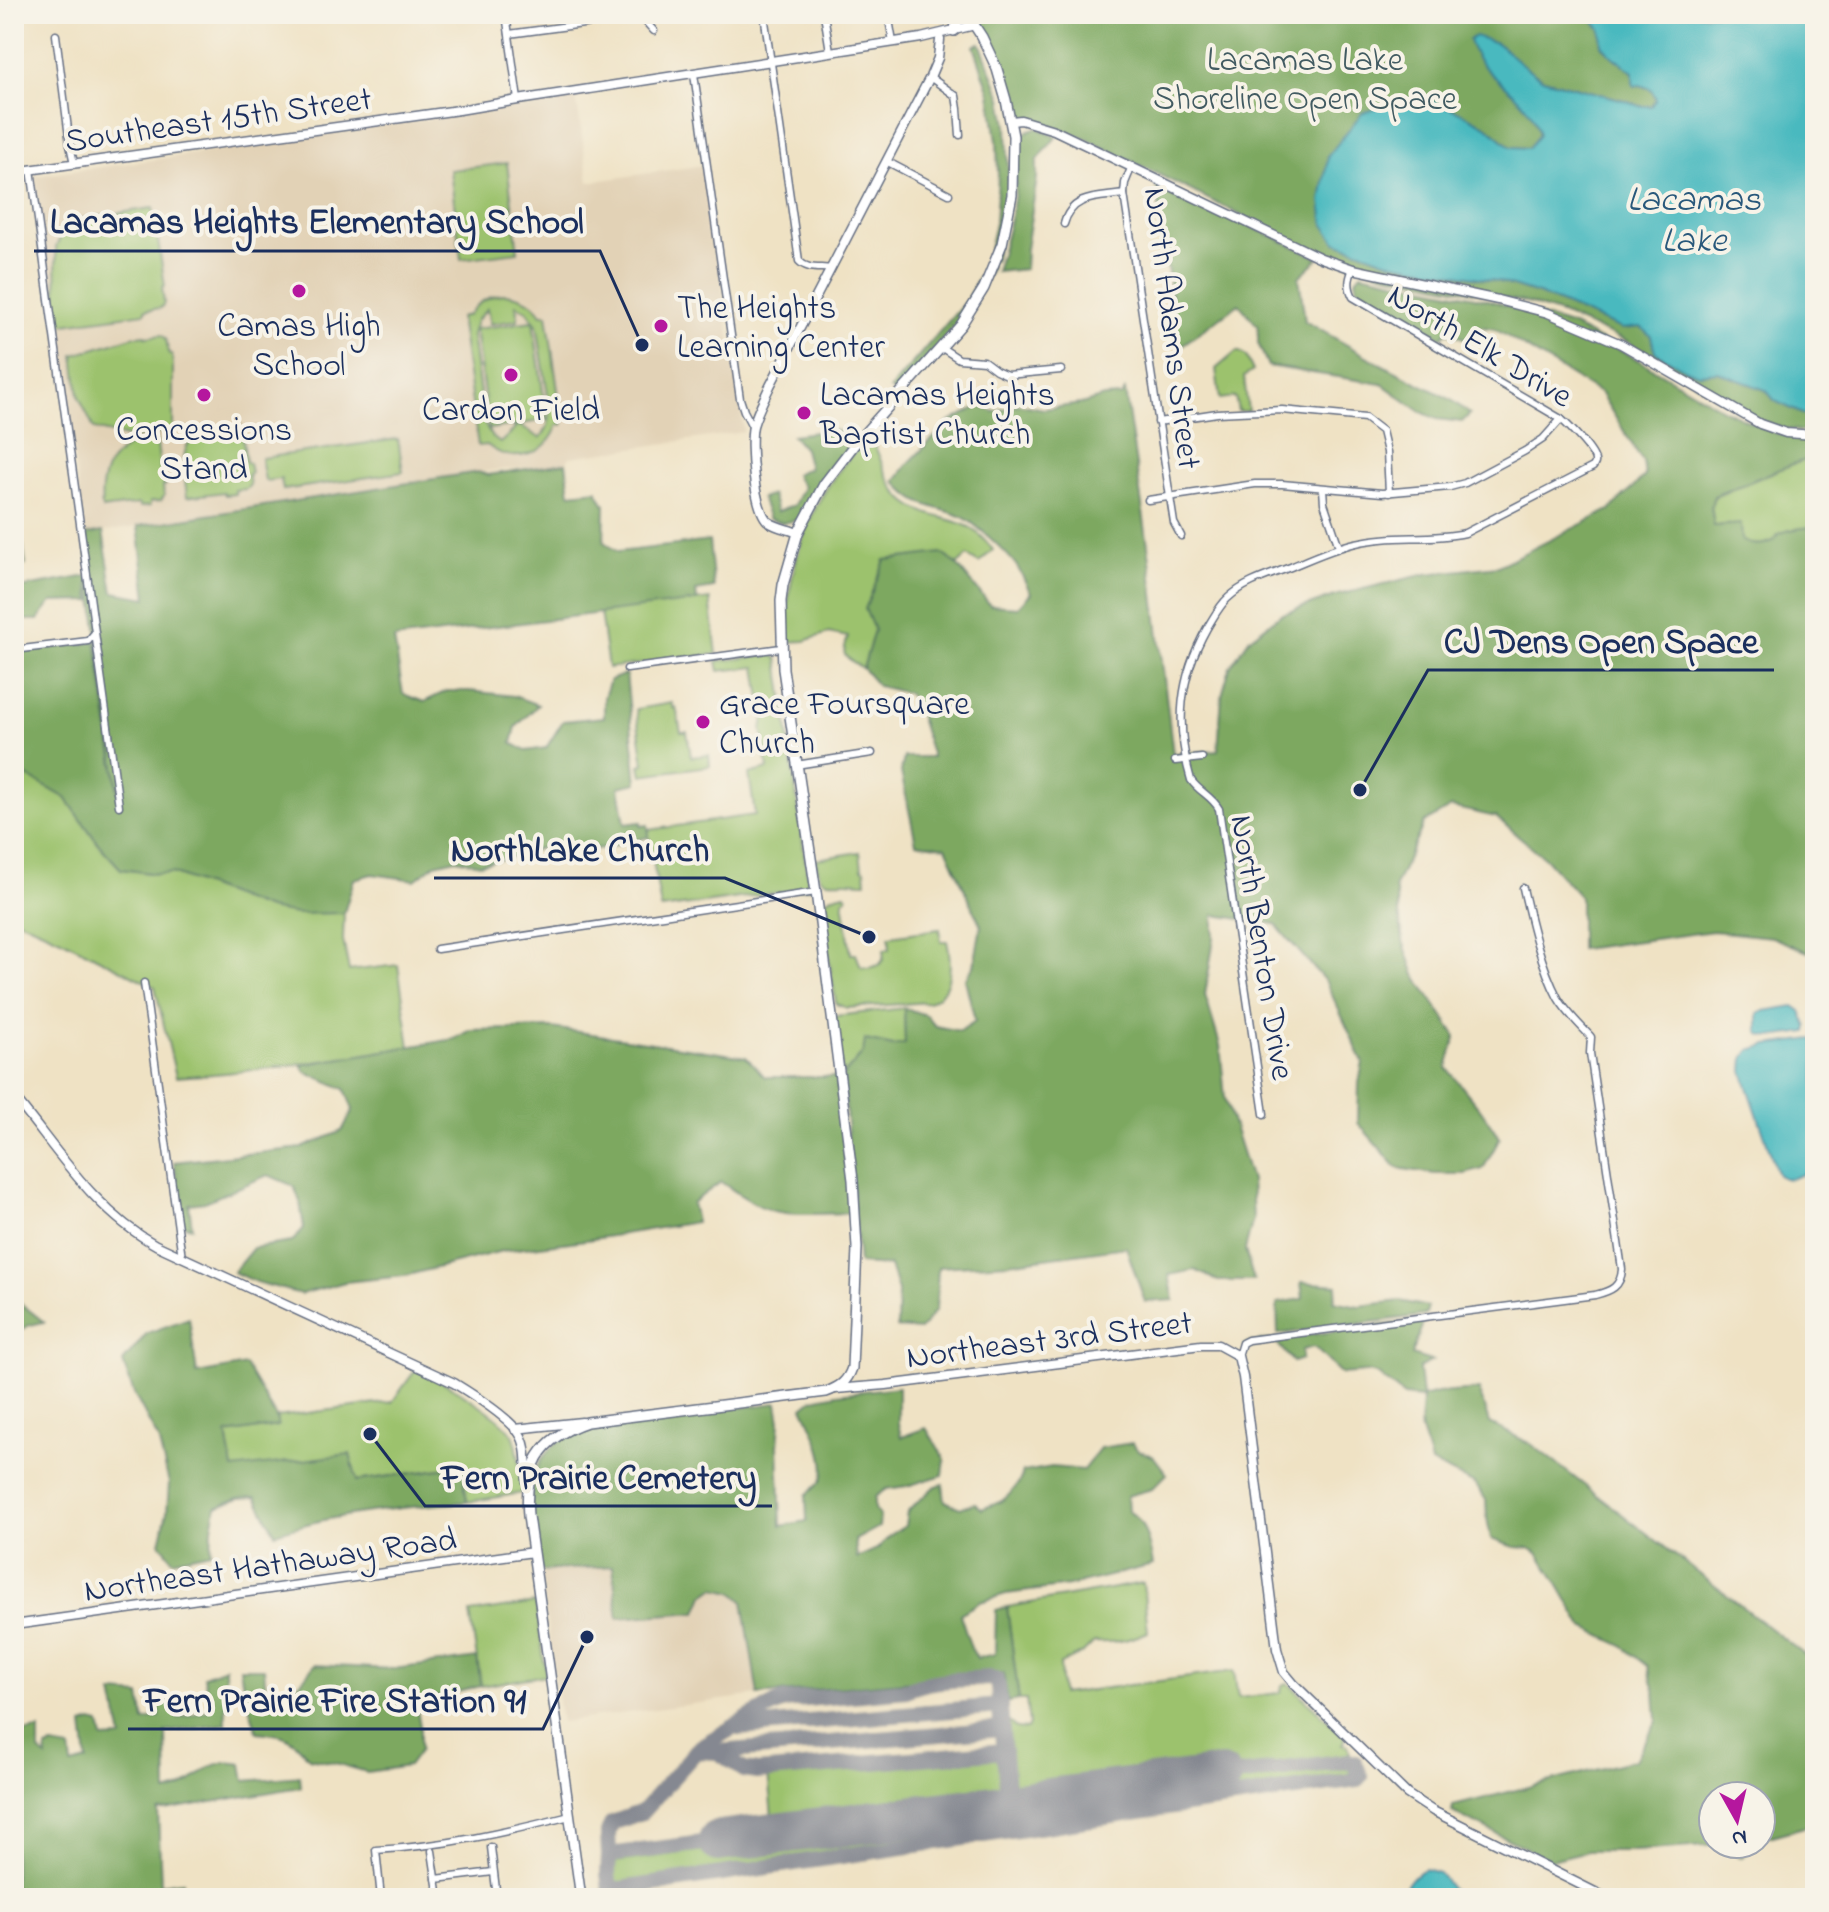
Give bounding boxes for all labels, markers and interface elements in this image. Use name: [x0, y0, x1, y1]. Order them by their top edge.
park label: Lacamas Lake Shoreline Open Space: [1153, 37, 1458, 126]
street label: Southeast 15th Street: [62, 76, 375, 168]
water label: Lacamas Lake: [1627, 175, 1762, 269]
street label: North Adams Street: [1128, 185, 1212, 472]
callout: Lacamas Heights Elementary School: [34, 191, 600, 251]
text: Lacamas Heights Elementary School: [50, 198, 584, 252]
street label: North Elk Drive: [1377, 272, 1582, 423]
marker: Camas High School: [290, 282, 308, 300]
place label: The Heights Learning Center: [677, 285, 885, 374]
place label: Camas High School: [217, 303, 381, 392]
marker: The Heights Learning Center: [652, 317, 670, 335]
marker: Cardon Field: [502, 366, 520, 384]
place label: Lacamas Heights Baptist Church: [819, 372, 1055, 461]
marker: Concessions Stand: [195, 386, 213, 404]
place label: Cardon Field: [422, 387, 600, 437]
marker: Lacamas Heights Baptist Church: [795, 404, 813, 422]
place label: Concessions Stand: [116, 407, 292, 496]
callout: CJ Dens Open Space: [1428, 610, 1774, 670]
text: CJ Dens Open Space: [1444, 618, 1759, 671]
place label: Grace Foursquare Church: [719, 681, 970, 770]
marker: Grace Foursquare Church: [694, 713, 712, 731]
street label: North Benton Drive: [1214, 812, 1306, 1084]
callout: NorthLake Church: [434, 818, 725, 878]
text: NorthLake Church: [451, 826, 709, 879]
street label: Northeast 3rd Street: [904, 1300, 1195, 1384]
callout: Fern Prairie Cemetery: [425, 1446, 772, 1506]
text: Fern Prairie Cemetery: [439, 1454, 757, 1507]
street label: Northeast Hathaway Road: [81, 1516, 460, 1618]
callout: Fern Prairie Fire Station 91: [128, 1669, 543, 1729]
text: Fern Prairie Fire Station 91: [142, 1677, 527, 1730]
north arrow: [1697, 1780, 1777, 1860]
text: N: [1730, 1820, 1749, 1854]

